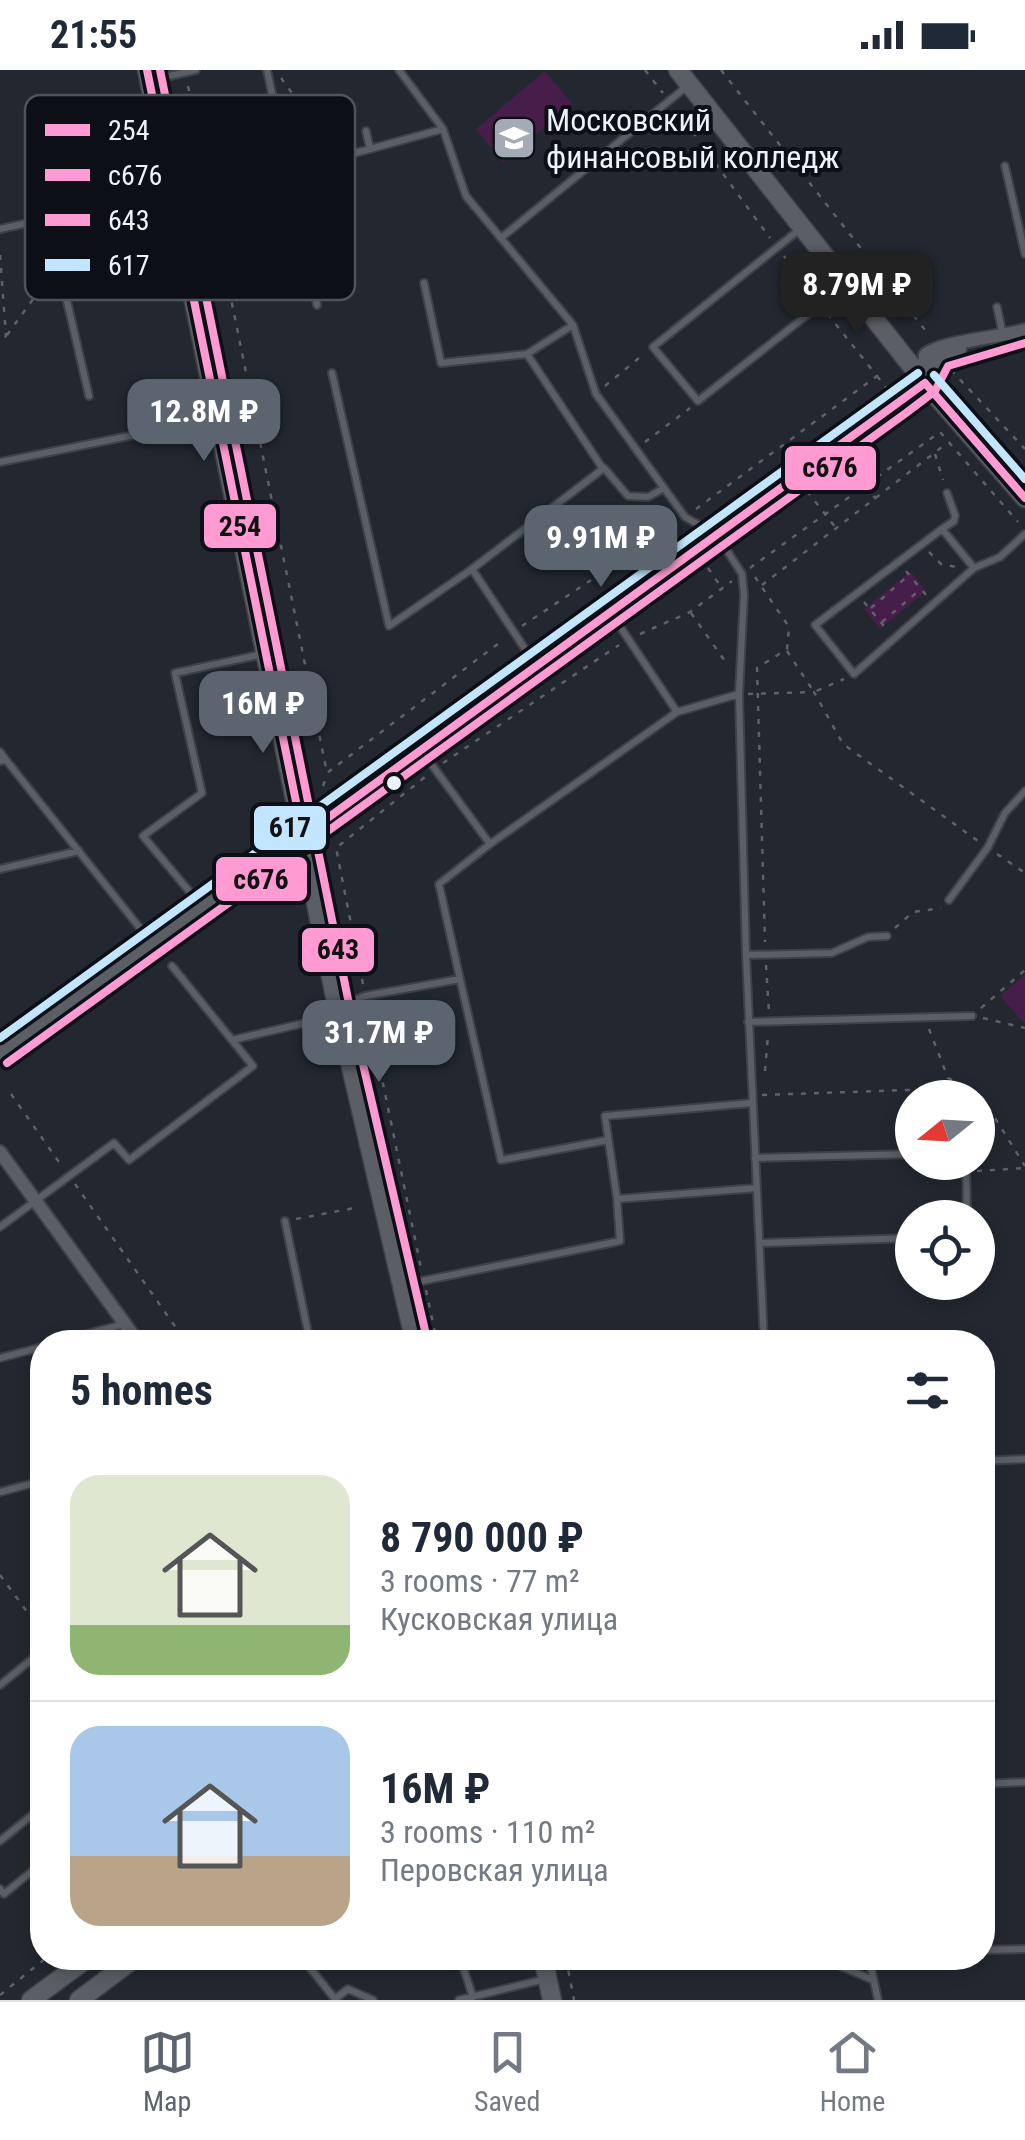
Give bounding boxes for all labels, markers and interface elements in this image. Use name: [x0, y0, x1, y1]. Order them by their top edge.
text: 21:55: [50, 13, 137, 57]
legend: [25, 95, 355, 300]
place label: Московский финансовый колледж: [546, 101, 840, 176]
text: 254: [108, 114, 149, 147]
school or university icon: Московский финансовый колледж: [491, 115, 537, 161]
text: с676: [108, 159, 162, 192]
text: 643: [108, 204, 149, 237]
text: 617: [108, 249, 149, 282]
pin: 8.79M ₽: [765, 252, 949, 337]
text: 8.79M ₽: [802, 265, 912, 303]
pin: 12.8M ₽: [112, 379, 296, 464]
text: 12.8M ₽: [149, 392, 259, 430]
line badge: с676: [783, 444, 878, 492]
text: с676: [802, 451, 858, 484]
line badge: 254: [202, 502, 278, 550]
pin: 9.91M ₽: [509, 505, 693, 590]
text: 254: [219, 510, 261, 543]
text: 9.91M ₽: [546, 518, 656, 556]
pin: 16M ₽: [193, 671, 333, 756]
text: 16M ₽: [221, 684, 305, 722]
unlabelled marker: [384, 773, 404, 793]
line badge: 617: [252, 804, 328, 852]
text: 617: [269, 811, 311, 844]
line badge: с676: [214, 855, 309, 903]
text: с676: [233, 863, 289, 896]
line badge: 643: [300, 926, 376, 974]
text: 643: [317, 933, 359, 966]
pin: 31.7M ₽: [287, 1000, 471, 1085]
text: 31.7M ₽: [324, 1013, 434, 1051]
north arrow: [895, 1080, 995, 1180]
map controls: [895, 1080, 995, 1300]
button: locate: [895, 1200, 995, 1300]
icon: filters: [900, 1363, 955, 1418]
text: 5 homes: [70, 1366, 213, 1415]
text: 8 790 000 ₽: [380, 1513, 584, 1562]
icon: home: [150, 1515, 270, 1635]
text: 3 rooms · 77 m²: [380, 1562, 579, 1600]
text: Кусковская улица: [380, 1600, 618, 1638]
text: 16M ₽: [380, 1764, 490, 1813]
icon: home: [150, 1766, 270, 1886]
text: 3 rooms · 110 m²: [380, 1813, 595, 1851]
text: Перовская улица: [380, 1851, 609, 1889]
tab: Map: [140, 2025, 195, 2118]
tab: Saved: [474, 2025, 540, 2118]
tab: Home: [820, 2025, 885, 2118]

